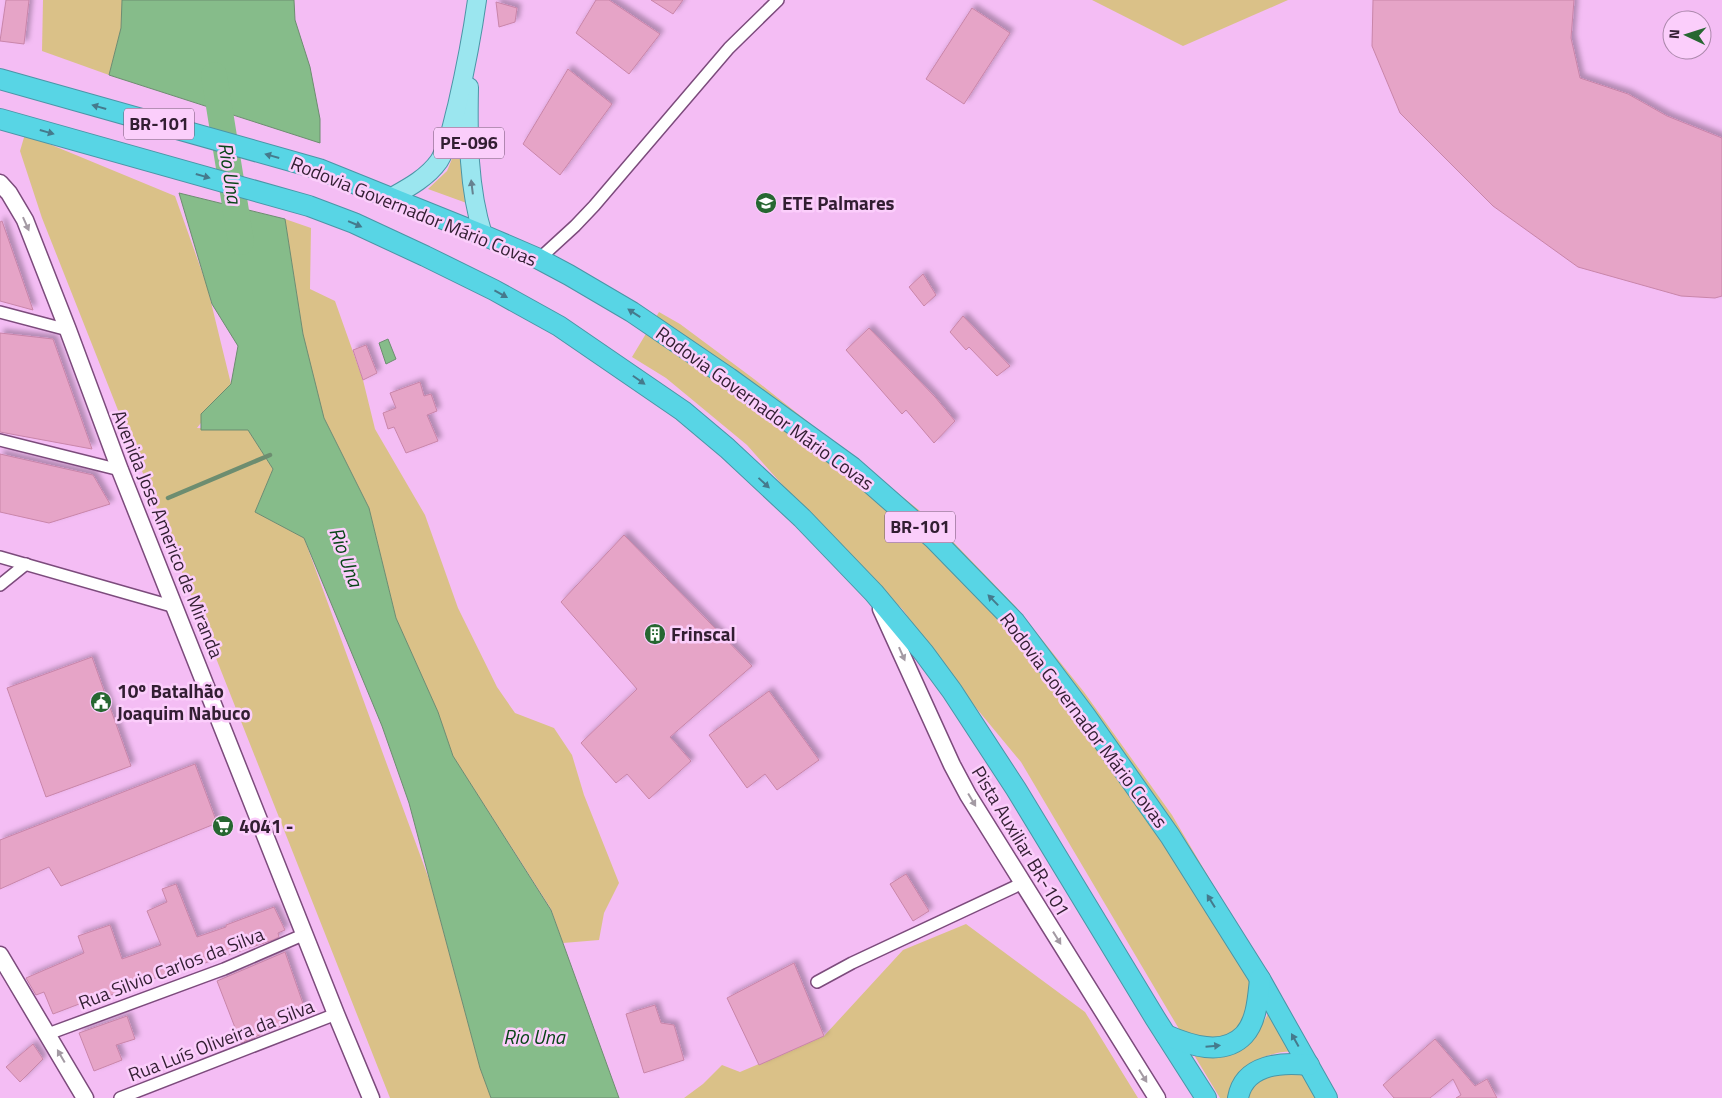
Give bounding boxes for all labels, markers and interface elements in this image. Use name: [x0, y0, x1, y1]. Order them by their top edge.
north arrow: [1662, 10, 1712, 60]
text: N: [1663, 28, 1684, 40]
one-way arrow: [91, 103, 106, 111]
road number: BR-101: [124, 108, 194, 140]
road number: PE-096: [434, 128, 504, 158]
one-way arrow: [40, 129, 55, 137]
water label: Rio Una: [210, 140, 251, 207]
street label: Rodovia Governador Mário Covas: [287, 148, 542, 273]
one-way arrow: [264, 152, 280, 160]
one-way arrow: [196, 173, 211, 181]
one-way arrow: [468, 179, 476, 195]
place label: ETE Palmares: [782, 188, 895, 217]
school or university icon: ETE Palmares: [754, 191, 778, 215]
one-way arrow: [22, 217, 30, 231]
one-way arrow: [348, 220, 362, 228]
one-way arrow: [495, 289, 508, 298]
one-way arrow: [628, 309, 641, 318]
street label: Rodovia Governador Mário Covas: [650, 318, 881, 497]
one-way arrow: [632, 375, 646, 385]
street label: Avenida Jose Americo de Miranda: [105, 405, 232, 663]
one-way arrow: [758, 477, 770, 489]
road number: BR-101: [885, 512, 955, 542]
water label: Rio Una: [321, 523, 372, 592]
one-way arrow: [987, 594, 999, 606]
street label: Rodovia Governador Mário Covas: [994, 606, 1175, 834]
place label: Frinscal: [671, 619, 736, 648]
building icon: Frinscal: [643, 622, 667, 646]
one-way arrow: [898, 647, 906, 661]
place label: 10º Batalhão Joaquim Nabuco: [117, 676, 251, 727]
public building icon: 10º Batalhão Joaquim Nabuco: [89, 690, 113, 714]
street label: Pista Auxiliar BR-101: [965, 760, 1078, 922]
one-way arrow: [967, 794, 976, 807]
place label: 4041 -: [239, 811, 294, 840]
supermarket icon: 4041 -: [211, 814, 235, 838]
one-way arrow: [1206, 894, 1216, 908]
street label: Rua Silvio Carlos da Silva: [74, 919, 268, 1016]
one-way arrow: [1052, 932, 1062, 945]
street label: Rua Luís Oliveira da Silva: [124, 991, 318, 1088]
water label: Rio Una: [503, 1021, 566, 1052]
one-way arrow: [1291, 1033, 1299, 1047]
one-way arrow: [1205, 1042, 1221, 1050]
one-way arrow: [56, 1049, 65, 1062]
one-way arrow: [1139, 1070, 1148, 1083]

